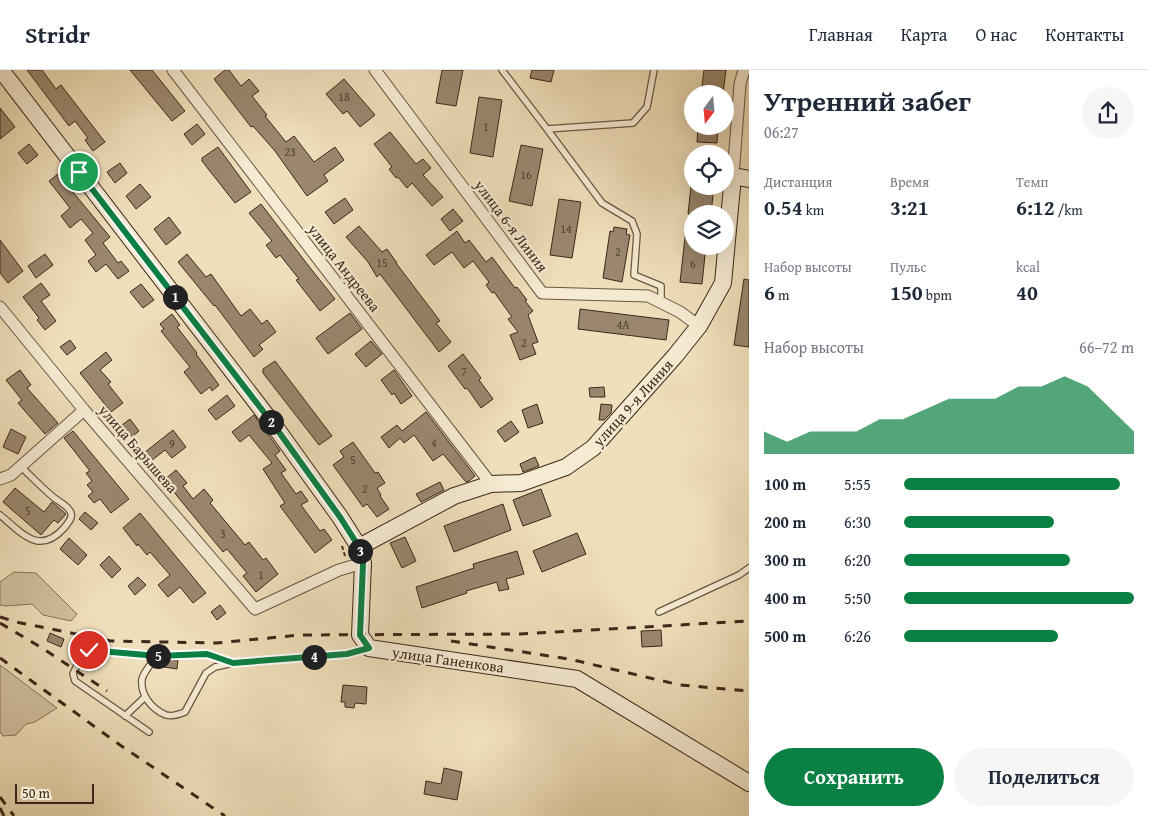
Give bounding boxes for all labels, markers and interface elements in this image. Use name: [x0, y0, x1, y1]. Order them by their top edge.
text: Stridr: [25, 17, 90, 52]
text: Главная: [809, 21, 873, 48]
text: Карта: [901, 21, 947, 48]
text: О нас: [975, 21, 1017, 48]
text: Контакты: [1045, 21, 1124, 48]
text: Утренний забег: [764, 80, 971, 121]
north arrow: [684, 85, 734, 135]
map controls: [684, 85, 734, 255]
button: share: [1082, 87, 1134, 139]
house number: 18: [338, 88, 350, 105]
house number: 1: [483, 118, 489, 135]
text: 06:27: [764, 120, 799, 144]
house number: 23: [284, 143, 296, 160]
button: locate: [684, 145, 734, 195]
pin: [58, 151, 100, 193]
icon: arrive: [65, 158, 93, 186]
house number: 16: [520, 166, 532, 183]
text: Дистанция: [764, 172, 832, 192]
text: Время: [890, 172, 929, 192]
text: Темп: [1016, 172, 1048, 192]
street label: улица 6-я Линия: [469, 174, 553, 277]
text: 0.54: [764, 192, 803, 223]
text: 3:21: [890, 192, 929, 223]
text: 6:12: [1016, 192, 1055, 223]
text: km: [803, 200, 824, 220]
text: /km: [1055, 200, 1083, 220]
button: layers: [684, 205, 734, 255]
street label: улица Андреева: [303, 219, 386, 317]
house number: 14: [560, 220, 572, 237]
house number: 2: [615, 243, 621, 260]
house number: 15: [376, 254, 388, 271]
house number: 6: [690, 255, 696, 272]
text: Набор высоты: [764, 257, 851, 277]
text: Пульс: [890, 257, 927, 277]
text: kcal: [1016, 257, 1040, 277]
text: 6: [764, 277, 775, 308]
text: 150: [890, 277, 923, 308]
text: 40: [1016, 277, 1038, 308]
pin: 1: [162, 284, 188, 310]
text: m: [775, 285, 789, 305]
text: bpm: [923, 285, 952, 305]
text: 1: [172, 287, 179, 307]
house number: 4А: [616, 316, 630, 333]
house number: 2: [521, 334, 527, 351]
text: Набор высоты: [764, 335, 864, 359]
text: 66–72 m: [1079, 335, 1134, 359]
street label: улица 9-я Линия: [587, 354, 678, 452]
house number: 7: [461, 363, 467, 380]
street label: улица Барышева: [93, 399, 183, 498]
pin: 2: [258, 410, 284, 434]
text: 2: [268, 412, 275, 432]
house number: 4: [431, 434, 437, 451]
house number: 9: [169, 435, 175, 452]
house number: 5: [350, 451, 356, 468]
text: 100 m: [764, 472, 806, 496]
text: 5:55: [844, 472, 871, 496]
house number: 2: [362, 480, 368, 497]
house number: 5: [25, 502, 31, 519]
text: 200 m: [764, 510, 806, 534]
text: 6:30: [844, 510, 871, 534]
house number: 3: [220, 525, 226, 542]
pin: 3: [348, 538, 372, 564]
text: 3: [357, 541, 364, 561]
text: 300 m: [764, 548, 806, 572]
text: 6:20: [844, 548, 871, 572]
house number: 1: [258, 566, 264, 583]
text: 400 m: [764, 586, 806, 610]
text: 5:50: [844, 586, 871, 610]
text: 500 m: [764, 624, 806, 648]
text: 6:26: [844, 624, 871, 648]
pin: [68, 629, 110, 671]
icon: check: [75, 636, 103, 664]
street label: улица Ганенкова: [390, 641, 506, 678]
pin: 5: [146, 644, 170, 668]
pin: 4: [302, 644, 326, 670]
text: 5: [155, 646, 162, 666]
text: 4: [311, 647, 318, 667]
button: Сохранить: [764, 748, 944, 806]
button: Поделиться: [954, 748, 1134, 806]
scale bar: [15, 781, 94, 804]
text: 50 m: [22, 783, 50, 803]

